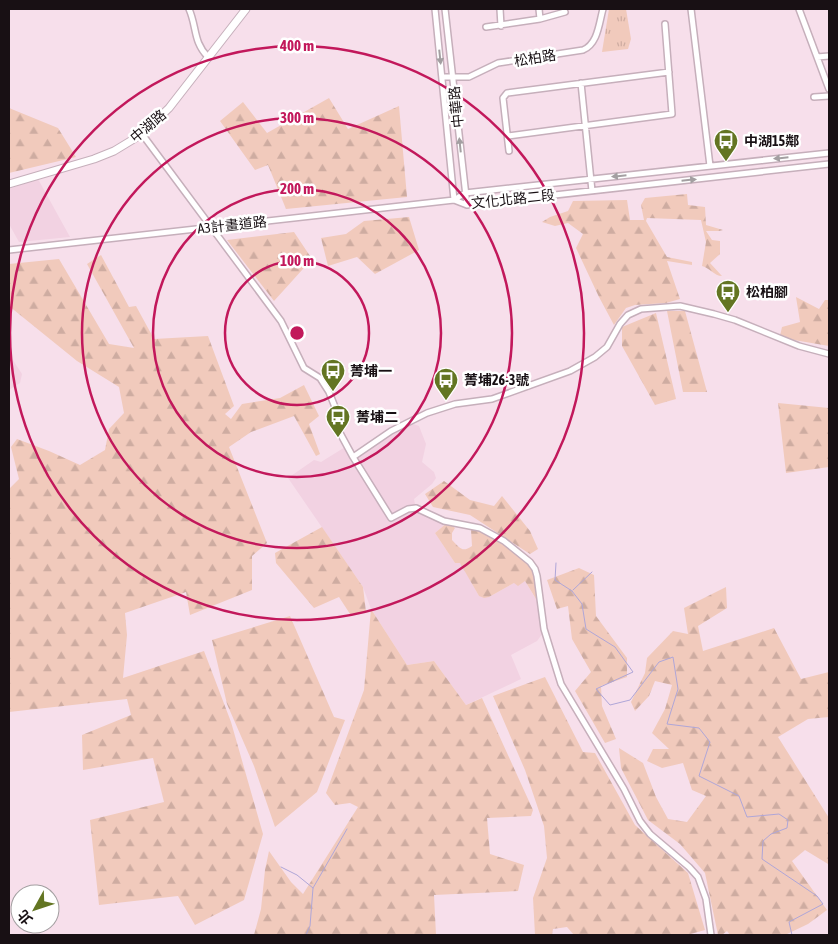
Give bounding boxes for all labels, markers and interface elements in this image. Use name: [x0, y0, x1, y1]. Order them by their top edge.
text: 400 m: [279, 37, 314, 54]
street label: 松柏路: [513, 47, 557, 69]
one-way arrow: [436, 50, 444, 66]
street label: 中華路: [446, 85, 466, 129]
street label: 中湖路: [127, 106, 169, 146]
text: 300 m: [280, 109, 314, 126]
bus stop icon: 中湖15鄰: [713, 128, 739, 162]
place label: 中湖15鄰: [744, 133, 799, 149]
one-way arrow: [456, 136, 464, 152]
one-way arrow: [772, 154, 788, 162]
one-way arrow: [611, 172, 627, 180]
one-way arrow: [681, 176, 697, 184]
text: 200 m: [280, 180, 314, 197]
street label: 文化北路二段: [470, 187, 556, 211]
street label: A3計畫道路: [197, 213, 267, 237]
text: 100 m: [280, 252, 314, 269]
bus stop icon: 松柏腳: [715, 279, 741, 313]
place label: 松柏腳: [746, 284, 788, 300]
centre of rings: [288, 324, 306, 342]
bus stop icon: 菁埔一: [320, 358, 346, 392]
place label: 菁埔一: [350, 363, 392, 379]
bus stop icon: 菁埔26-3號: [433, 367, 459, 401]
place label: 菁埔26-3號: [464, 372, 529, 388]
bus stop icon: 菁埔二: [325, 404, 351, 438]
place label: 菁埔二: [356, 409, 398, 425]
north arrow: [10, 884, 60, 934]
text: 北: [14, 907, 36, 928]

